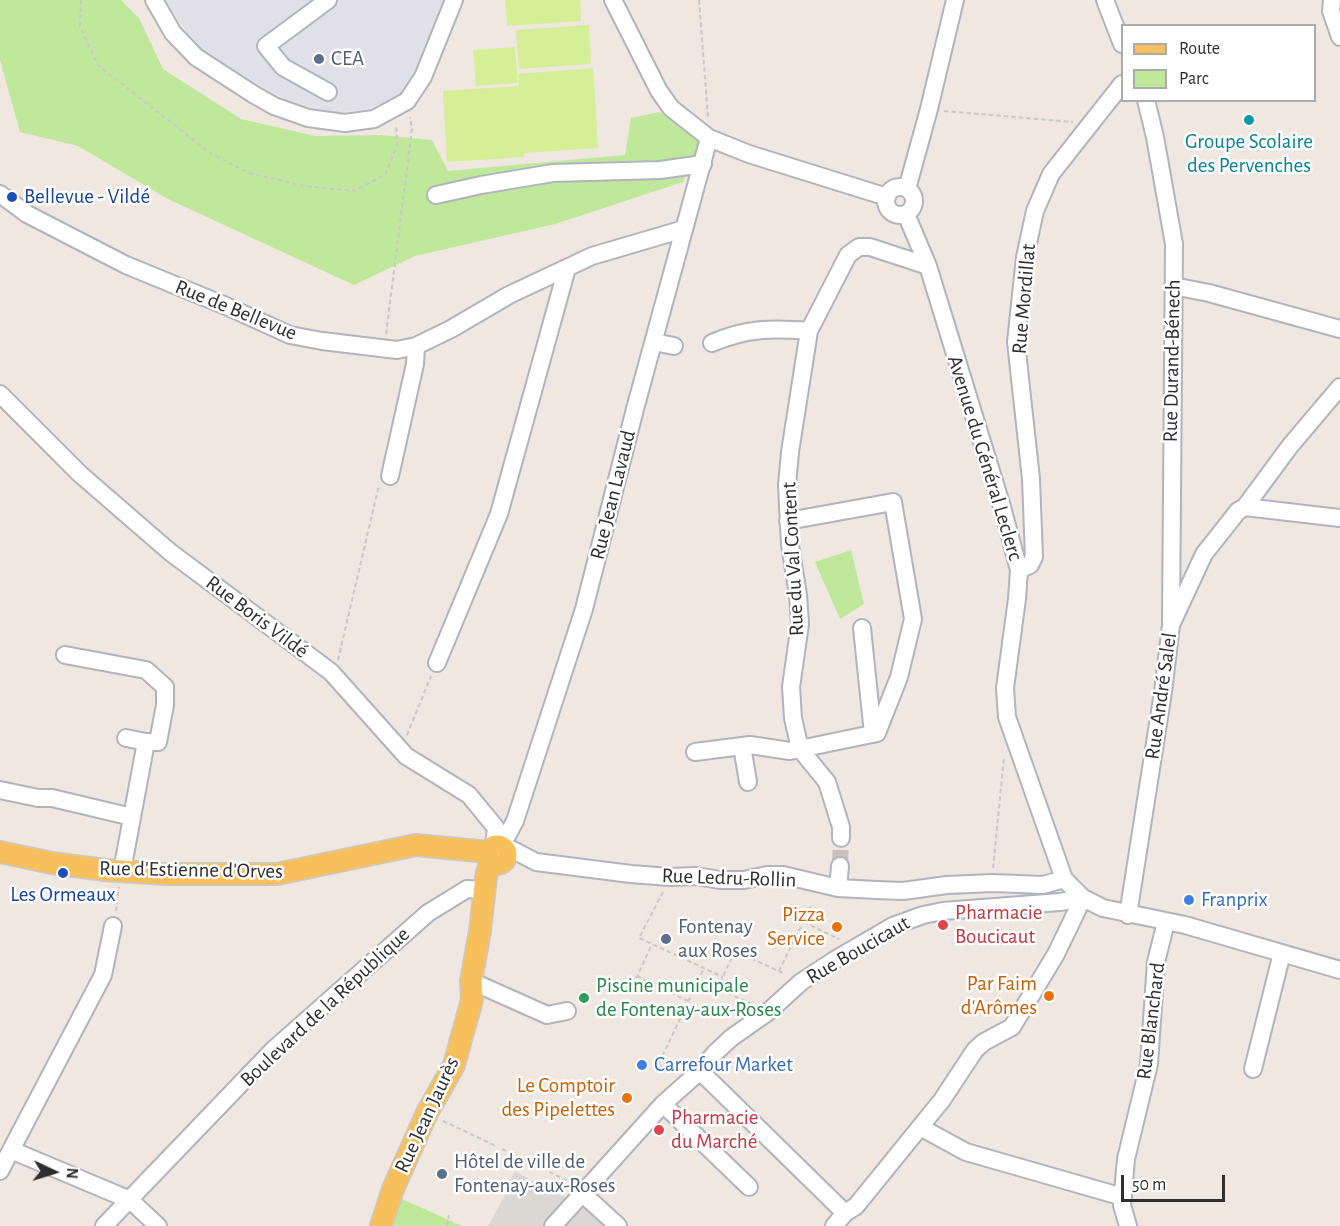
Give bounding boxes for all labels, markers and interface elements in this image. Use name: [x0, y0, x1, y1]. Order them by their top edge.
legend: [1121, 24, 1316, 102]
text: Route: [1179, 40, 1220, 58]
place label: CEA: [331, 46, 364, 72]
marker: CEA: [312, 52, 326, 66]
text: Parc: [1179, 70, 1209, 88]
marker: Groupe Scolaire des Pervenches: [1242, 113, 1256, 127]
place label: Groupe Scolaire des Pervenches: [1185, 129, 1313, 179]
place label: Bellevue - Vildé: [24, 184, 150, 210]
marker: Bellevue - Vildé: [5, 190, 19, 204]
street label: Rue Mordillat: [1007, 243, 1041, 355]
street label: Rue de Bellevue: [171, 274, 301, 346]
street label: Rue Durand-Bénech: [1158, 279, 1186, 443]
street label: Avenue du Général Leclerc: [942, 352, 1028, 564]
street label: Rue Jean Lavaud: [585, 428, 641, 562]
street label: Rue du Val Content: [776, 481, 810, 637]
street label: Rue Boris Vildé: [201, 570, 313, 664]
street label: Rue André Salel: [1140, 631, 1182, 761]
street label: Rue d'Estienne d'Orves: [99, 856, 283, 884]
street label: Rue Ledru-Rollin: [661, 863, 797, 893]
marker: Les Ormeaux: [56, 866, 70, 880]
place label: Les Ormeaux: [10, 882, 116, 908]
place label: Franprix: [1201, 887, 1268, 913]
marker: Franprix: [1182, 893, 1196, 907]
place label: Pharmacie Boucicaut: [955, 900, 1042, 950]
place label: Pizza Service: [767, 902, 825, 952]
street label: Rue Boucicaut: [802, 910, 914, 990]
place label: Fontenay aux Roses: [678, 914, 757, 964]
marker: Pharmacie Boucicaut: [936, 918, 950, 932]
marker: Pizza Service: [830, 920, 844, 934]
street label: Boulevard de la République: [235, 922, 415, 1092]
marker: Fontenay aux Roses: [659, 932, 673, 946]
street label: Rue Blanchard: [1131, 961, 1171, 1081]
place label: Par Faim d'Arômes: [961, 971, 1037, 1021]
place label: Piscine municipale de Fontenay-aux-Roses: [596, 973, 782, 1023]
marker: Par Faim d'Arômes: [1042, 989, 1056, 1003]
marker: Piscine municipale de Fontenay-aux-Roses: [577, 991, 591, 1005]
place label: Carrefour Market: [654, 1052, 793, 1078]
street label: Rue Jean Jaurès: [389, 1053, 465, 1177]
marker: Carrefour Market: [635, 1058, 649, 1072]
place label: Le Comptoir des Pipelettes: [501, 1073, 615, 1123]
marker: Le Comptoir des Pipelettes: [620, 1091, 634, 1105]
place label: Pharmacie du Marché: [671, 1105, 758, 1155]
marker: Pharmacie du Marché: [652, 1123, 666, 1137]
north arrow: [24, 1142, 84, 1202]
place label: Hôtel de ville de Fontenay-aux-Roses: [454, 1149, 616, 1199]
scale bar: [1124, 1163, 1228, 1201]
text: N: [64, 1167, 80, 1179]
marker: Hôtel de ville de Fontenay-aux-Roses: [435, 1167, 449, 1181]
text: 50 m: [1132, 1176, 1166, 1194]

